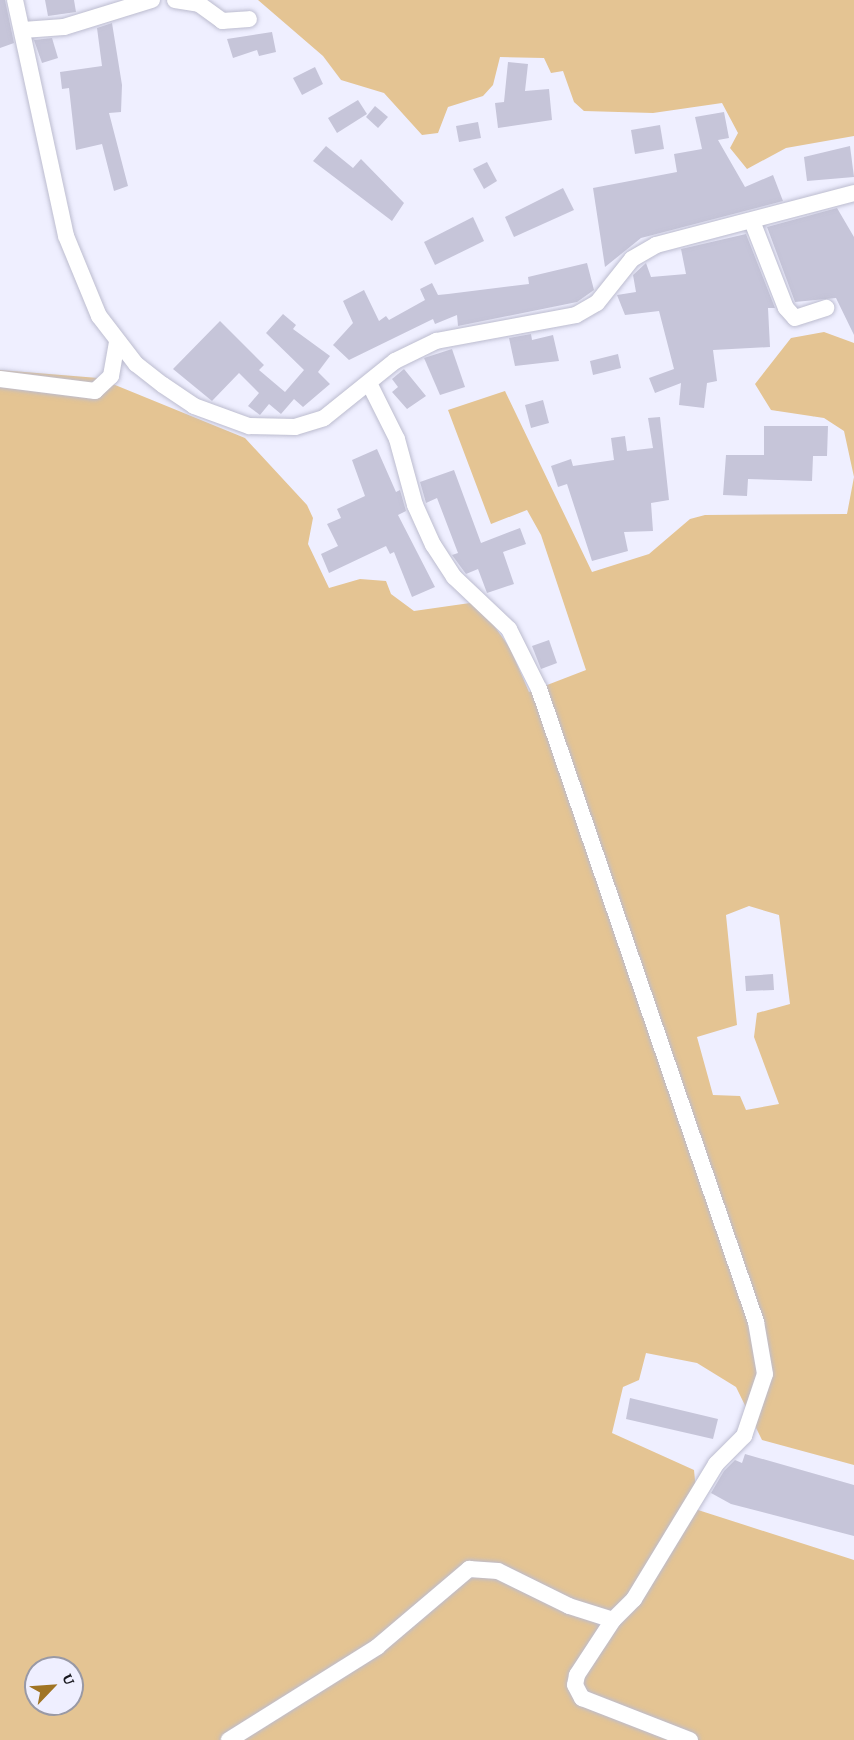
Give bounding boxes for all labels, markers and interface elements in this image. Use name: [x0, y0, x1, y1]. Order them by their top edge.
north arrow: [24, 1656, 84, 1716]
text: U: [59, 1670, 79, 1688]

